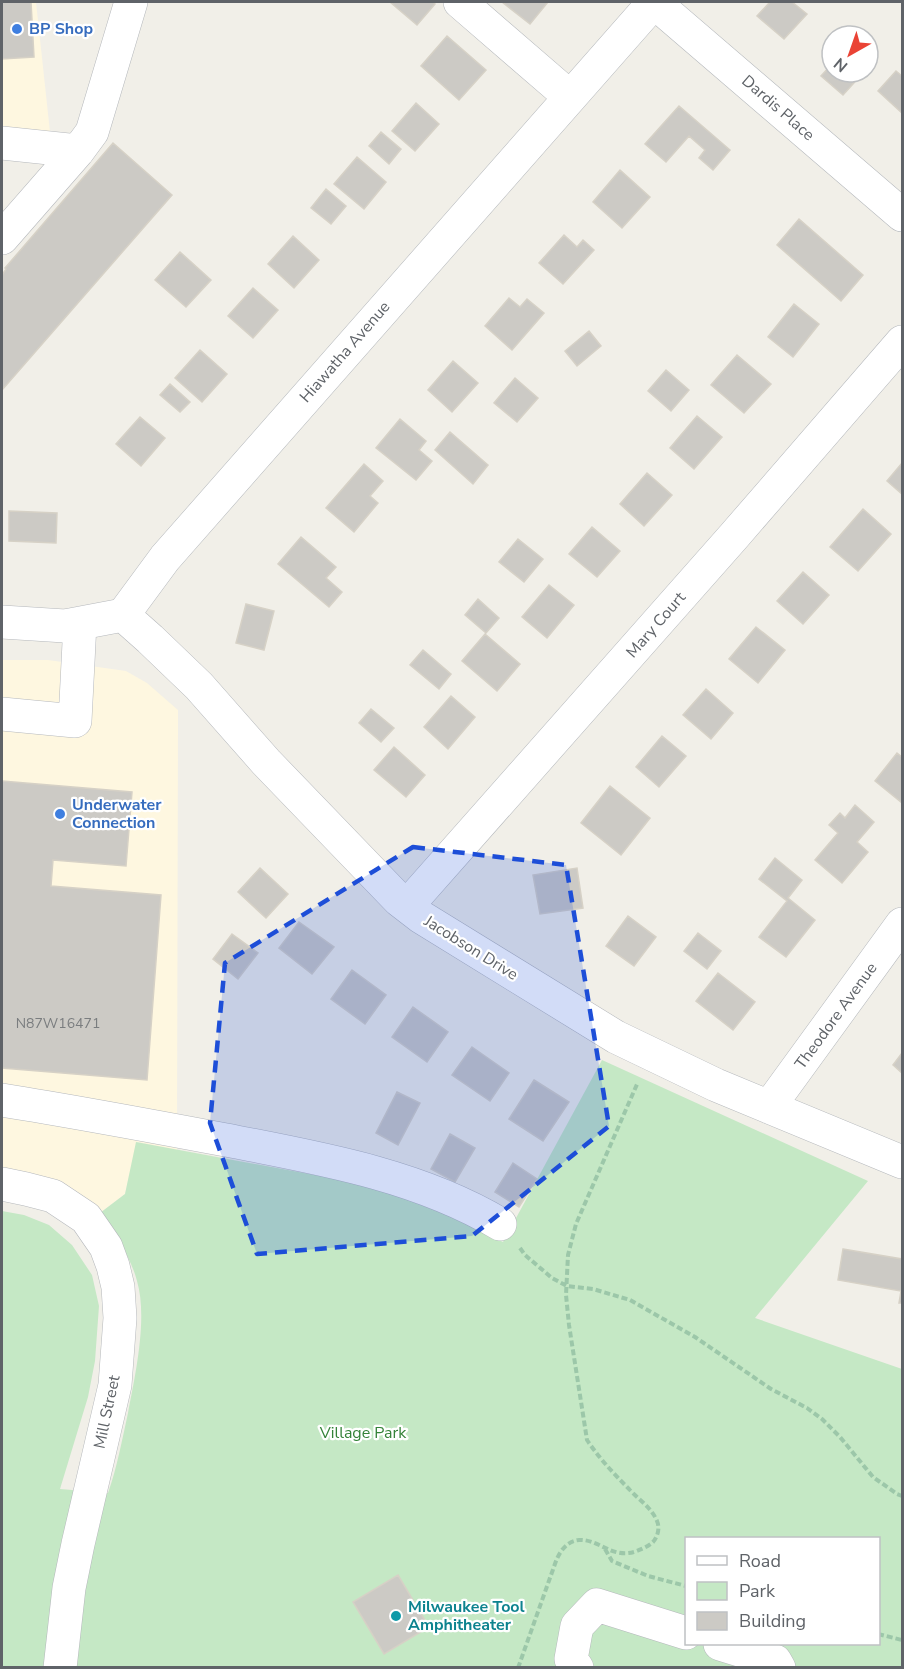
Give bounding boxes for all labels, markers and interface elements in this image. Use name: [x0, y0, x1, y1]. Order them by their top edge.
place label: BP Shop: [29, 18, 93, 40]
marker: BP Shop: [10, 22, 24, 36]
north arrow: [820, 24, 880, 84]
text: N: [829, 52, 853, 77]
street label: Dardis Place: [737, 70, 819, 146]
street label: Hiawatha Avenue: [295, 297, 395, 407]
street label: Mary Court: [621, 587, 691, 663]
place label: Underwater Connection: [72, 794, 162, 834]
marker: Underwater Connection: [53, 807, 67, 821]
street label: Jacobson Drive: [419, 910, 522, 986]
street label: Theodore Avenue: [790, 958, 882, 1074]
house number: N87W16471: [16, 1014, 100, 1033]
street label: Mill Street: [88, 1373, 126, 1451]
park label: Village Park: [319, 1422, 407, 1444]
legend: [685, 1537, 880, 1645]
text: Road: [739, 1549, 781, 1573]
text: Park: [739, 1579, 776, 1603]
place label: Milwaukee Tool Amphitheater: [408, 1596, 525, 1636]
marker: Milwaukee Tool Amphitheater: [389, 1609, 403, 1623]
text: Building: [739, 1609, 806, 1633]

